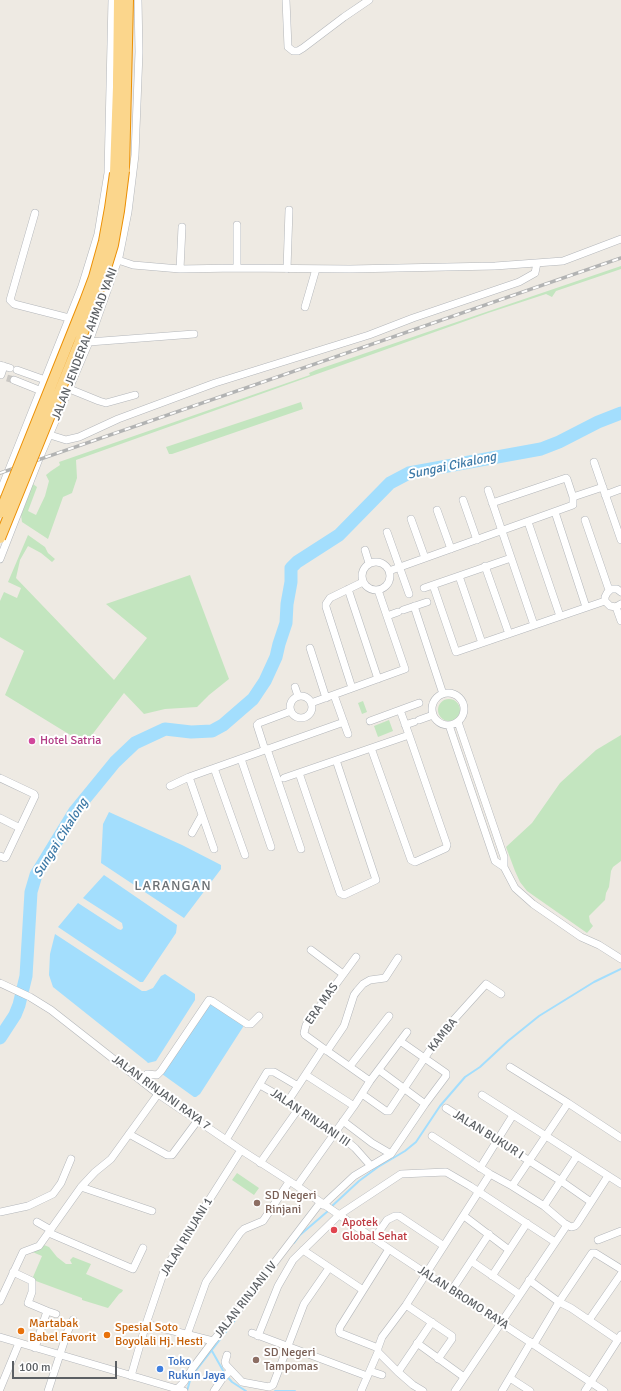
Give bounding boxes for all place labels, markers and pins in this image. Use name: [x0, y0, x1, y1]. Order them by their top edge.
place label: Hotel Satria: [40, 734, 101, 748]
marker: Hotel Satria: [27, 736, 37, 746]
place label: SD Negeri Rinjani: [265, 1189, 316, 1217]
marker: SD Negeri Rinjani: [252, 1198, 262, 1208]
place label: Apotek Global Sehat: [342, 1216, 407, 1244]
marker: Apotek Global Sehat: [329, 1225, 339, 1235]
place label: Martabak Babel Favorit: [29, 1317, 96, 1345]
place label: Spesial Soto Boyolali Hj. Hesti: [115, 1321, 203, 1349]
marker: Martabak Babel Favorit: [16, 1326, 26, 1336]
marker: Spesial Soto Boyolali Hj. Hesti: [102, 1330, 112, 1340]
place label: SD Negeri Tampomas: [264, 1346, 318, 1374]
place label: Toko Rukun Jaya: [168, 1355, 226, 1383]
marker: SD Negeri Tampomas: [251, 1355, 261, 1365]
marker: Toko Rukun Jaya: [155, 1364, 165, 1374]

